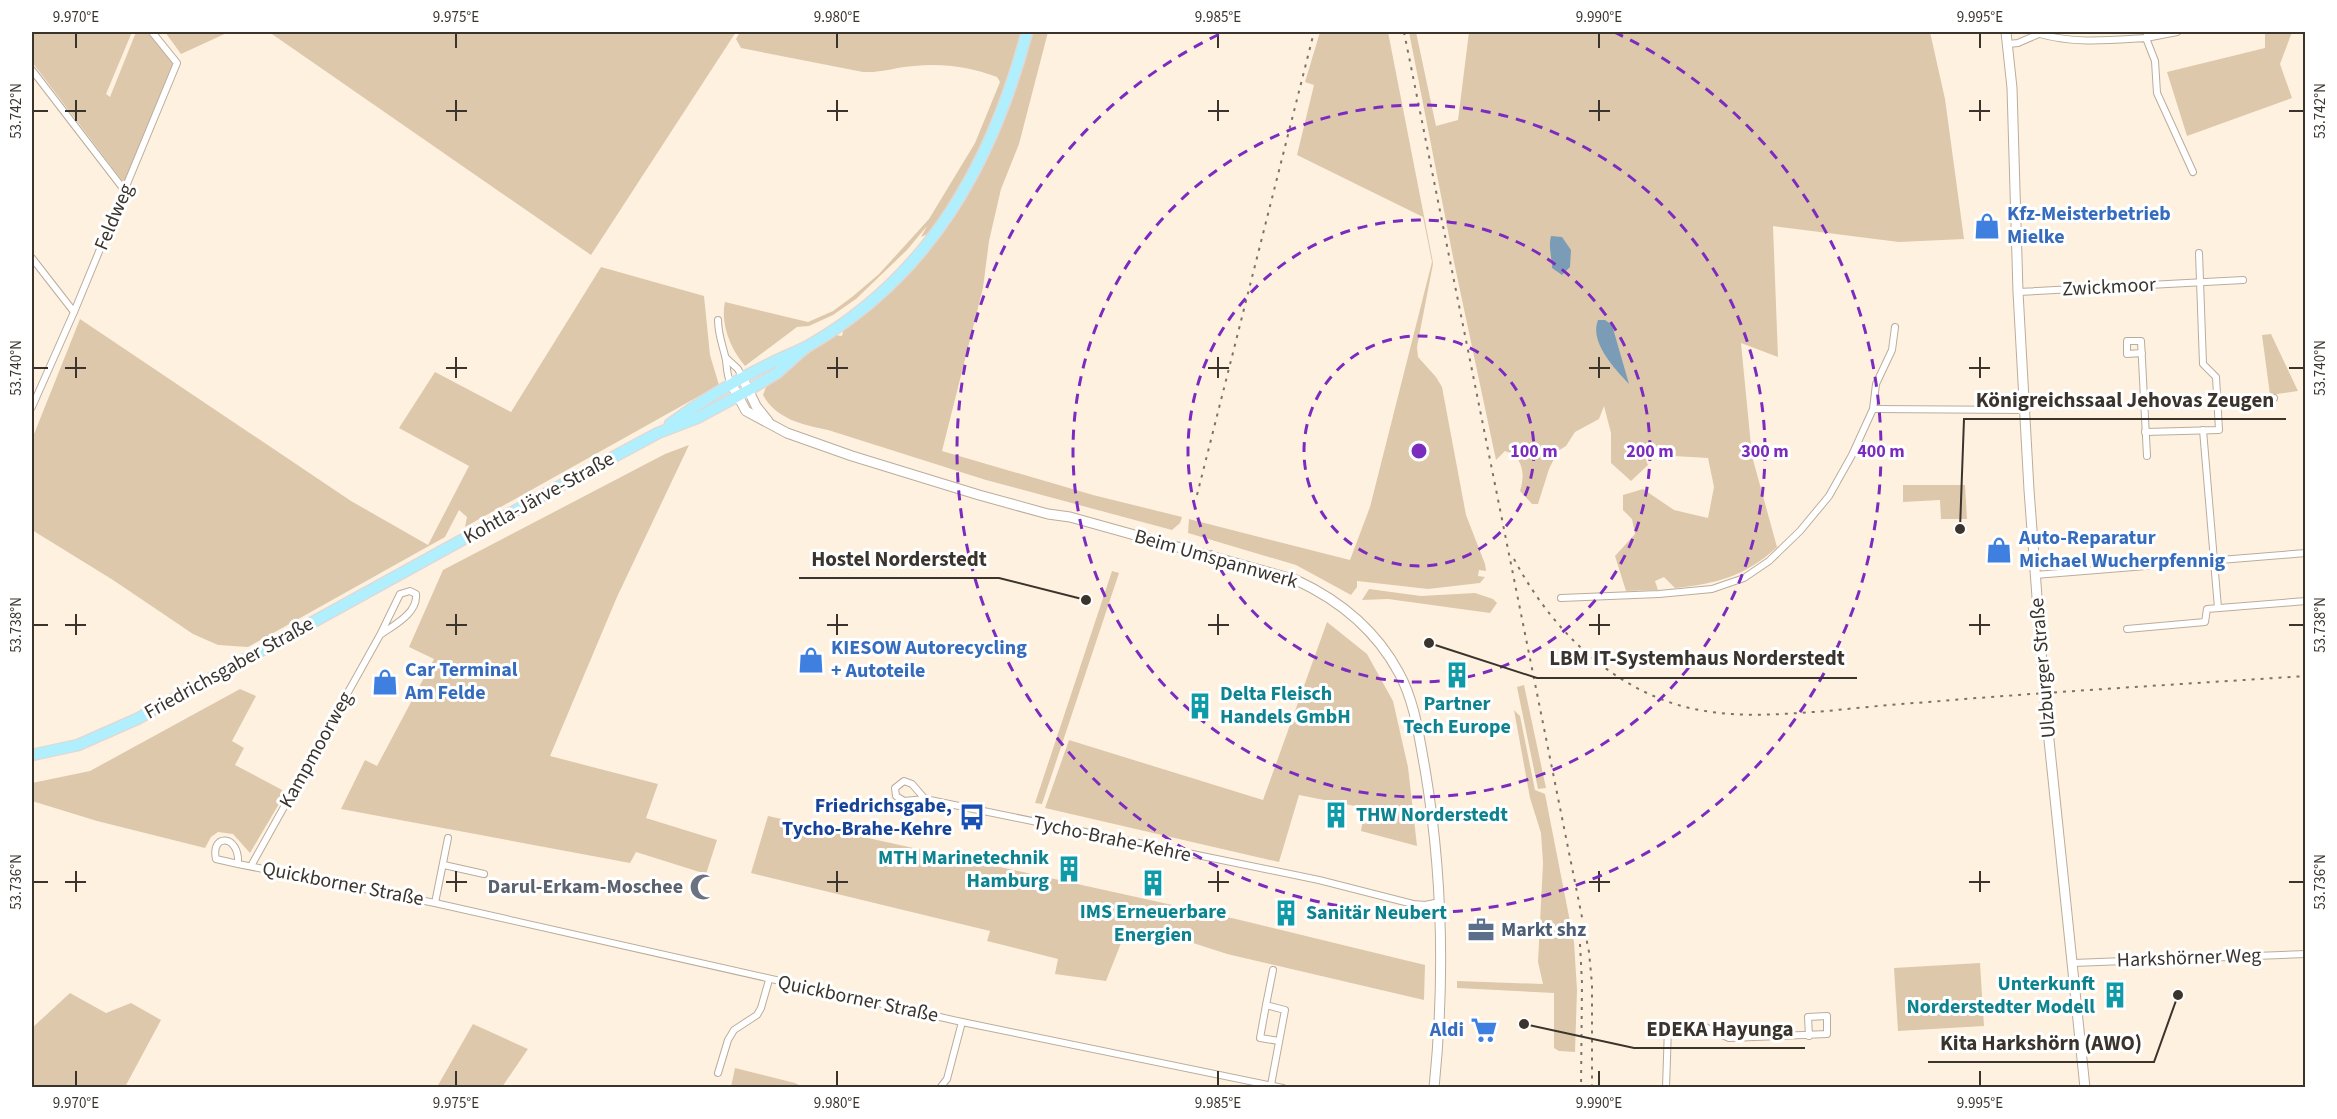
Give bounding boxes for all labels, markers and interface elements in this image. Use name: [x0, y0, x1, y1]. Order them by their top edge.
text: 9.970°E: [53, 7, 99, 28]
text: 9.975°E: [433, 7, 479, 28]
text: 9.980°E: [814, 7, 860, 28]
text: 9.985°E: [1195, 7, 1241, 28]
text: 9.990°E: [1576, 7, 1622, 28]
text: 9.995°E: [1957, 7, 2003, 28]
text: 53.742°N: [6, 83, 27, 139]
text: 53.742°N: [2310, 83, 2331, 139]
street label: Feldweg: [87, 179, 141, 255]
place label: Kfz-Meisterbetrieb Mielke: [2007, 200, 2171, 251]
shop icon: Kfz-Meisterbetrieb Mielke: [1972, 211, 2002, 241]
street label: Zwickmoor: [2061, 271, 2157, 303]
text: 53.740°N: [6, 340, 27, 396]
text: 53.740°N: [2310, 340, 2331, 396]
callout: Königreichssaal Jehovas Zeugen: [1964, 380, 2286, 419]
text: Königreichssaal Jehovas Zeugen: [1976, 385, 2274, 415]
text: 100 m: [1510, 439, 1558, 464]
text: 200 m: [1626, 439, 1674, 464]
text: 300 m: [1741, 439, 1789, 464]
text: 400 m: [1857, 439, 1905, 464]
centre of rings: [1409, 441, 1429, 461]
street label: Kohtla-Järve-Straße: [459, 445, 619, 551]
street label: Beim Umspannwerk: [1131, 522, 1301, 596]
place label: Auto-Reparatur Michael Wucherpfennig: [2018, 524, 2226, 575]
shop icon: Auto-Reparatur Michael Wucherpfennig: [1984, 535, 2014, 565]
callout: Hostel Norderstedt: [799, 539, 999, 578]
text: Hostel Norderstedt: [811, 544, 987, 574]
text: 53.738°N: [6, 597, 27, 653]
street label: Ulzburger Straße: [2023, 597, 2063, 739]
text: 53.738°N: [2310, 597, 2331, 653]
street label: Friedrichsgaber Straße: [139, 610, 319, 726]
place label: KIESOW Autorecycling + Autoteile: [831, 634, 1027, 685]
callout: LBM IT-Systemhaus Norderstedt: [1537, 639, 1857, 678]
text: LBM IT-Systemhaus Norderstedt: [1549, 643, 1845, 673]
shop icon: KIESOW Autorecycling + Autoteile: [796, 645, 826, 675]
place label: Car Terminal Am Felde: [404, 656, 518, 707]
building icon: Partner Tech Europe: [1442, 660, 1472, 690]
shop icon: Car Terminal Am Felde: [370, 667, 400, 697]
place label: Delta Fleisch Handels GmbH: [1220, 680, 1351, 731]
street label: Kampmoorweg: [272, 687, 360, 813]
place label: Partner Tech Europe: [1403, 690, 1511, 741]
building icon: Delta Fleisch Handels GmbH: [1185, 691, 1215, 721]
place label: Friedrichsgabe, Tycho-Brahe-Kehre: [782, 792, 952, 843]
building icon: THW Norderstedt: [1321, 800, 1351, 830]
place label: THW Norderstedt: [1356, 801, 1508, 829]
bus stop icon: Friedrichsgabe, Tycho-Brahe-Kehre: [957, 802, 987, 832]
street label: Tycho-Brahe-Kehre: [1030, 809, 1194, 869]
place label: MTH Marinetechnik Hamburg: [878, 844, 1049, 895]
text: 53.736°N: [6, 854, 27, 910]
building icon: MTH Marinetechnik Hamburg: [1054, 854, 1084, 884]
text: 53.736°N: [2310, 854, 2331, 910]
street label: Quickborner Straße: [260, 855, 426, 913]
building icon: IMS Erneuerbare Energien: [1138, 868, 1168, 898]
mosque icon: Darul-Erkam-Moschee: [688, 872, 718, 902]
place label: Darul-Erkam-Moschee: [487, 873, 683, 901]
place label: IMS Erneuerbare Energien: [1080, 898, 1226, 949]
building icon: Sanitär Neubert: [1271, 898, 1301, 928]
place label: Sanitär Neubert: [1306, 899, 1447, 927]
office icon: Markt shz: [1466, 915, 1496, 945]
place label: Markt shz: [1501, 916, 1586, 944]
street label: Harkshörner Weg: [2116, 941, 2262, 975]
street label: Quickborner Straße: [775, 968, 941, 1030]
place label: Unterkunft Norderstedter Modell: [1906, 970, 2095, 1021]
building icon: Unterkunft Norderstedter Modell: [2100, 980, 2130, 1010]
callout: EDEKA Hayunga: [1634, 1009, 1805, 1048]
text: EDEKA Hayunga: [1646, 1014, 1794, 1044]
supermarket icon: Aldi: [1469, 1015, 1499, 1045]
place label: Aldi: [1429, 1016, 1464, 1044]
callout: Kita Harkshörn (AWO): [1928, 1023, 2154, 1062]
text: Kita Harkshörn (AWO): [1940, 1028, 2142, 1058]
text: 9.970°E: [53, 1093, 99, 1114]
text: 9.975°E: [433, 1093, 479, 1114]
text: 9.980°E: [814, 1093, 860, 1114]
text: 9.985°E: [1195, 1093, 1241, 1114]
text: 9.990°E: [1576, 1093, 1622, 1114]
text: 9.995°E: [1957, 1093, 2003, 1114]

